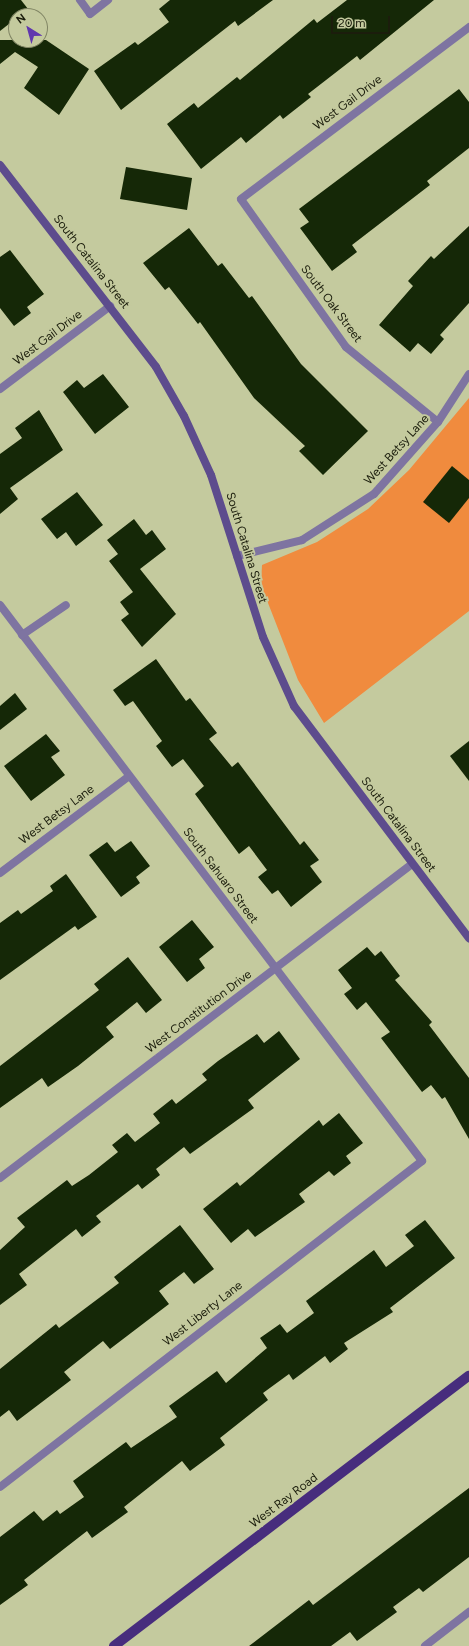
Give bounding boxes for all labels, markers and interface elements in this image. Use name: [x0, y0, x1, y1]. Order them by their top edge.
north arrow: [8, 8, 48, 48]
scale bar: [333, 8, 392, 34]
text: N: [14, 11, 28, 27]
text: 20 m: [338, 16, 366, 30]
street label: West Gail Drive: [311, 73, 385, 133]
street label: South Catalina Street: [50, 212, 132, 312]
street label: South Oak Street: [297, 263, 365, 345]
street label: West Gail Drive: [11, 308, 85, 368]
street label: West Betsy Lane: [362, 412, 432, 488]
street label: South Catalina Street: [222, 491, 270, 605]
street label: South Catalina Street: [358, 775, 438, 875]
street label: West Betsy Lane: [17, 782, 97, 848]
street label: South Sahuaro Street: [179, 825, 261, 927]
street label: West Constitution Drive: [143, 967, 255, 1057]
street label: West Liberty Lane: [160, 1279, 246, 1349]
street label: West Ray Road: [247, 1471, 321, 1531]

